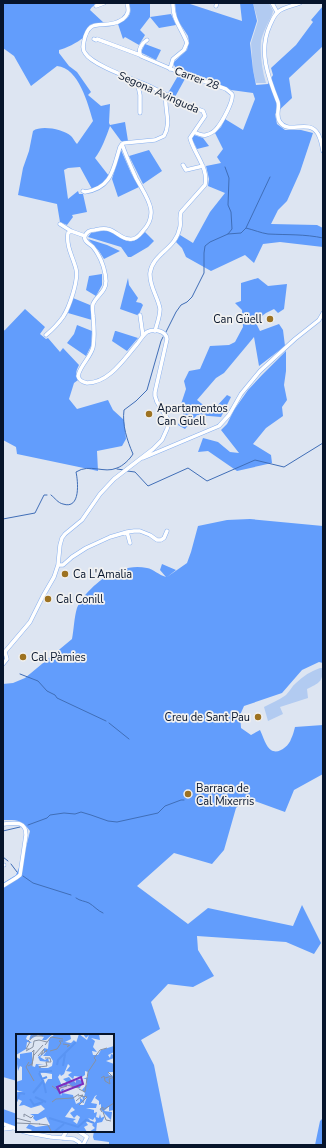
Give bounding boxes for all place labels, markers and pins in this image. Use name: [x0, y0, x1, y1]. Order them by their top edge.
place label: Can Güell: [213, 312, 263, 327]
marker: Can Güell: [265, 314, 275, 324]
place label: Apartamentos Can Güell: [157, 401, 228, 429]
marker: Apartamentos Can Güell: [144, 409, 154, 419]
place label: Ca L'Amalia: [73, 567, 132, 582]
marker: Ca L'Amalia: [60, 569, 70, 579]
place label: Cal Conill: [56, 592, 104, 607]
marker: Cal Conill: [43, 594, 53, 604]
place label: Cal Pàmies: [31, 650, 86, 665]
marker: Cal Pàmies: [18, 652, 28, 662]
place label: Creu de Sant Pau: [165, 710, 250, 725]
marker: Creu de Sant Pau: [253, 712, 263, 722]
place label: Barraca de Cal Mixerris: [196, 781, 254, 809]
marker: Barraca de Cal Mixerris: [183, 789, 193, 799]

